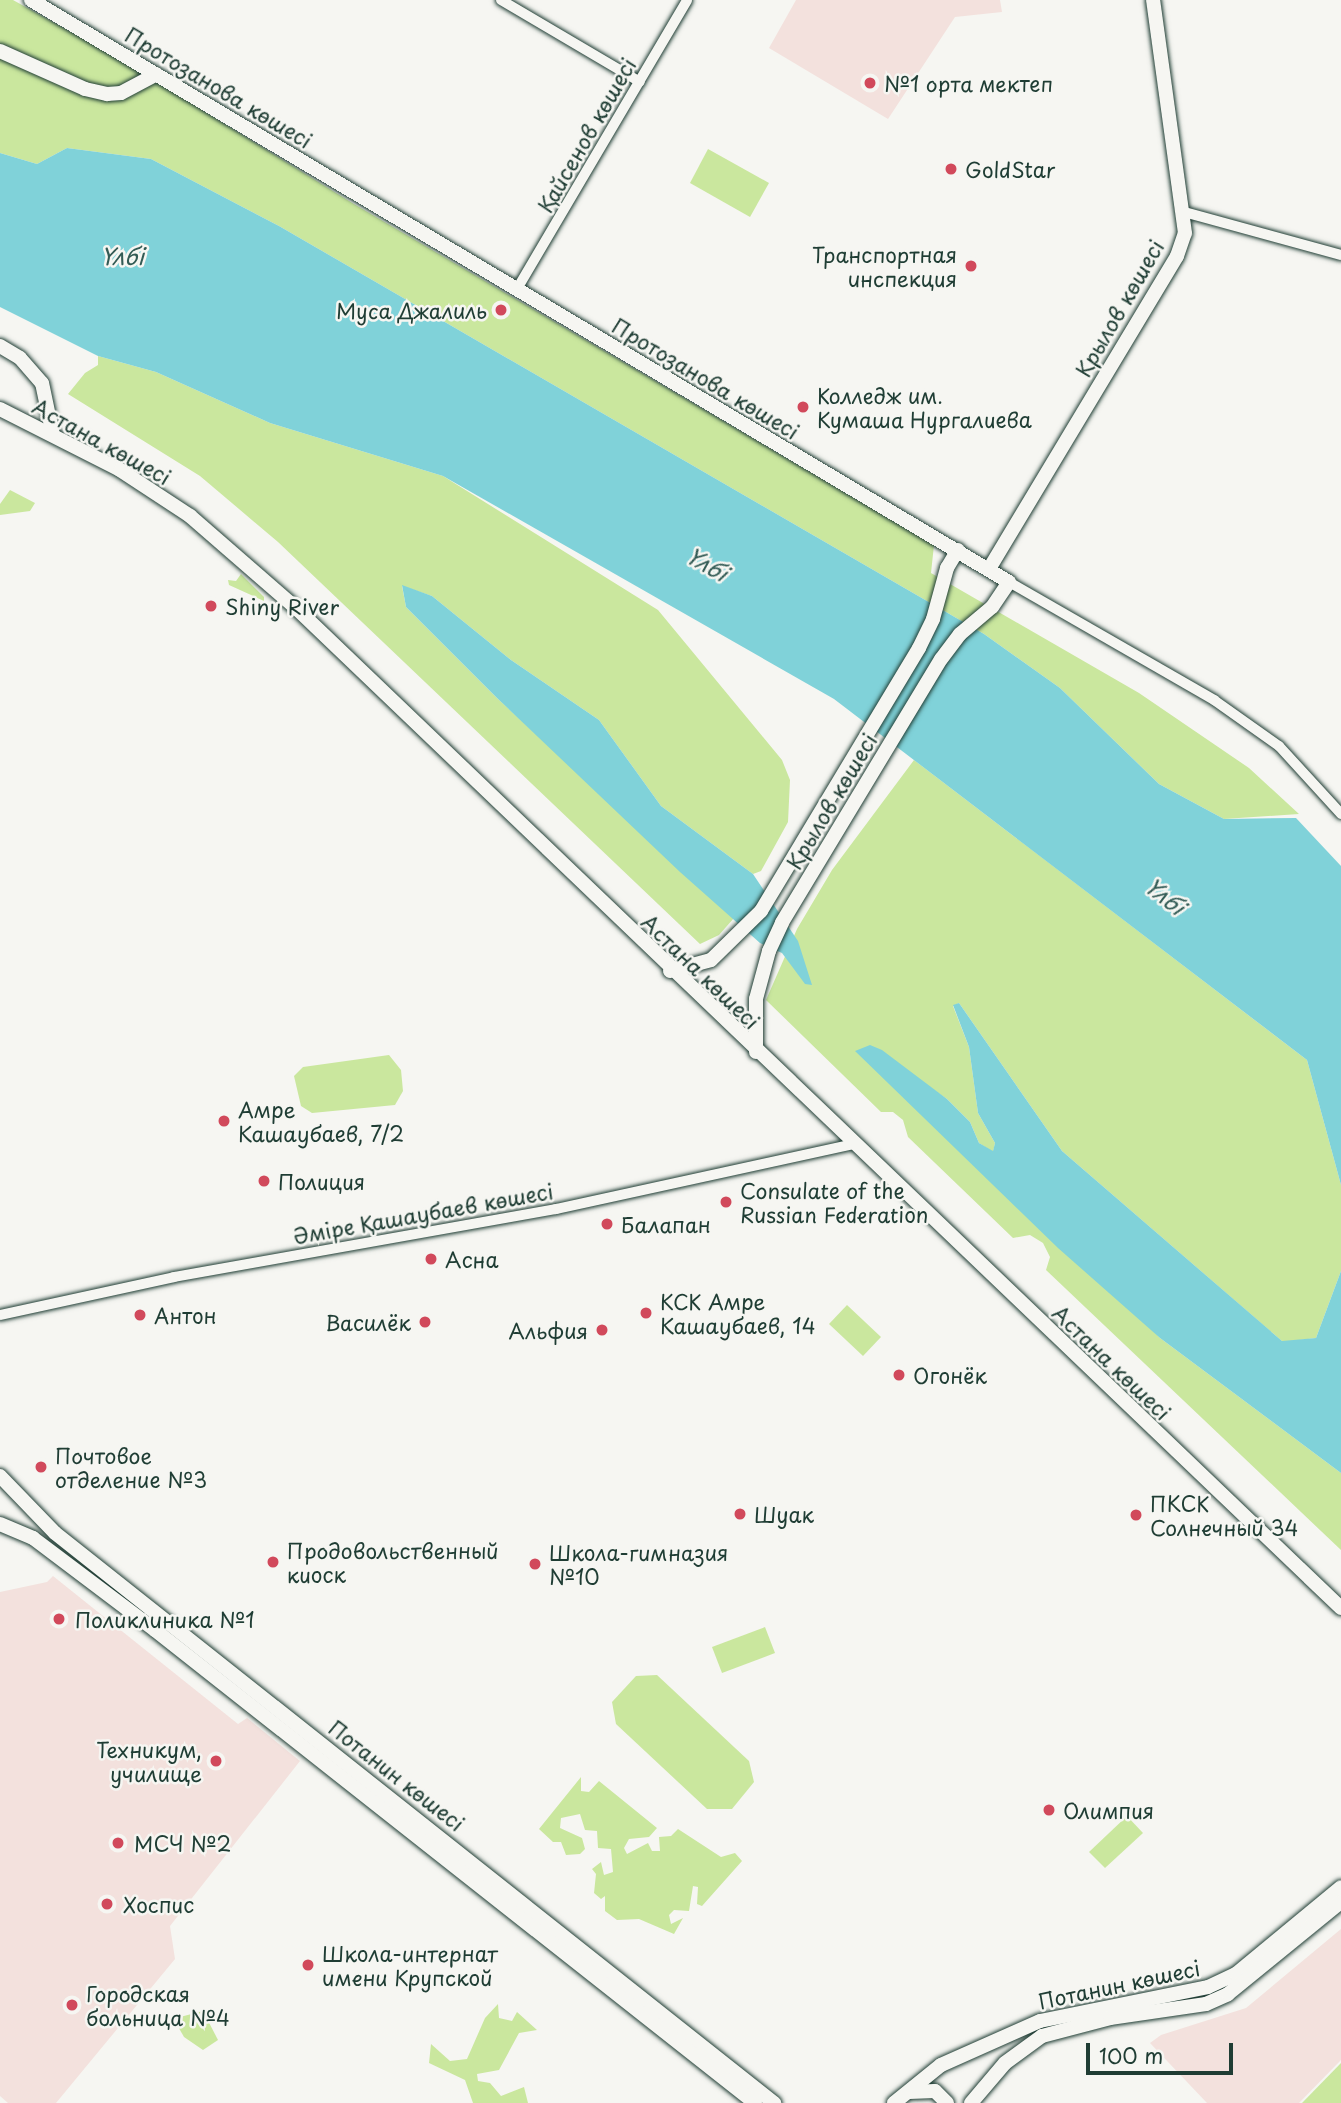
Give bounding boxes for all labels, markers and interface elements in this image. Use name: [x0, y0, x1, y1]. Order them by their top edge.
street label: Протозанова көшесі: [121, 21, 317, 153]
street label: Қайсенов көшесі: [531, 53, 641, 217]
place label: №1 орта мектеп: [884, 70, 1054, 96]
marker: №1 орта мектеп: [862, 75, 878, 91]
place label: GoldStar: [965, 156, 1055, 182]
marker: GoldStar: [943, 161, 959, 177]
street label: Крылов көшесі: [1070, 235, 1168, 381]
place label: Транспортная инспекция: [812, 241, 957, 291]
water label: Үлбі: [100, 242, 144, 270]
marker: Транспортная инспекция: [963, 258, 979, 274]
place label: Муса Джалиль: [335, 297, 487, 323]
marker: Муса Джалиль: [493, 302, 509, 318]
street label: Протозанова көшесі: [608, 312, 804, 444]
place label: Колледж им. Кумаша Нургалиева: [817, 382, 1033, 432]
street label: Астана көшесі: [29, 393, 175, 489]
marker: Колледж им. Кумаша Нургалиева: [795, 399, 811, 415]
water label: Үлбі: [681, 541, 733, 587]
place label: Shiny River: [225, 593, 339, 619]
marker: Shiny River: [203, 598, 219, 614]
street label: Крылов көшесі: [781, 729, 881, 873]
water label: Үлбі: [1139, 872, 1191, 920]
street label: Астана көшесі: [637, 908, 765, 1034]
place label: Амре Кашаубаев, 7/2: [238, 1096, 404, 1146]
marker: Амре Кашаубаев, 7/2: [216, 1113, 232, 1129]
place label: Полиция: [278, 1168, 365, 1194]
marker: Полиция: [256, 1173, 272, 1189]
place label: Consulate of the Russian Federation: [740, 1177, 928, 1227]
street label: Әміре Қашаубаев көшесі: [291, 1178, 555, 1248]
marker: Consulate of the Russian Federation: [718, 1194, 734, 1210]
place label: Балапан: [621, 1211, 711, 1237]
marker: Балапан: [599, 1216, 615, 1232]
place label: Асна: [445, 1246, 499, 1272]
marker: Асна: [423, 1251, 439, 1267]
place label: КСК Амре Кашаубаев, 14: [660, 1288, 816, 1338]
street label: Астана көшесі: [1048, 1299, 1176, 1425]
place label: Антон: [154, 1302, 217, 1328]
marker: КСК Амре Кашаубаев, 14: [638, 1305, 654, 1321]
marker: Антон: [132, 1307, 148, 1323]
place label: Василёк: [325, 1309, 411, 1335]
marker: Василёк: [417, 1314, 433, 1330]
place label: Альфия: [508, 1317, 588, 1343]
marker: Альфия: [594, 1322, 610, 1338]
place label: Огонёк: [913, 1362, 987, 1388]
marker: Огонёк: [891, 1367, 907, 1383]
place label: Почтовое отделение №3: [55, 1442, 207, 1492]
marker: Почтовое отделение №3: [33, 1459, 49, 1475]
place label: ПКСК Солнечный 34: [1150, 1490, 1299, 1540]
place label: Шуак: [754, 1501, 814, 1527]
marker: Шуак: [732, 1506, 748, 1522]
marker: ПКСК Солнечный 34: [1128, 1507, 1144, 1523]
place label: Продовольственный киоск: [287, 1537, 499, 1587]
place label: Школа-гимназия №10: [549, 1539, 728, 1589]
marker: Продовольственный киоск: [265, 1554, 281, 1570]
marker: Школа-гимназия №10: [527, 1556, 543, 1572]
place label: Поликлиника №1: [75, 1606, 255, 1632]
marker: Поликлиника №1: [49, 1609, 69, 1629]
street label: Потанин көшесі: [324, 1714, 470, 1836]
place label: Техникум, училище: [96, 1736, 202, 1786]
marker: Техникум, училище: [208, 1753, 224, 1769]
place label: Олимпия: [1063, 1797, 1154, 1823]
marker: Олимпия: [1041, 1802, 1057, 1818]
place label: МСЧ №2: [134, 1830, 232, 1856]
marker: МСЧ №2: [108, 1833, 128, 1853]
place label: Хоспис: [123, 1891, 194, 1917]
marker: Хоспис: [97, 1894, 117, 1914]
place label: Школа-интернат имени Крупской: [322, 1940, 498, 1990]
street label: Потанин көшесі: [1035, 1954, 1203, 2014]
marker: Школа-интернат имени Крупской: [300, 1957, 316, 1973]
place label: Городская больница №4: [86, 1980, 231, 2030]
marker: Городская больница №4: [64, 1997, 80, 2013]
scale bar: [1089, 2030, 1236, 2074]
text: 100 m: [1099, 2039, 1163, 2071]

